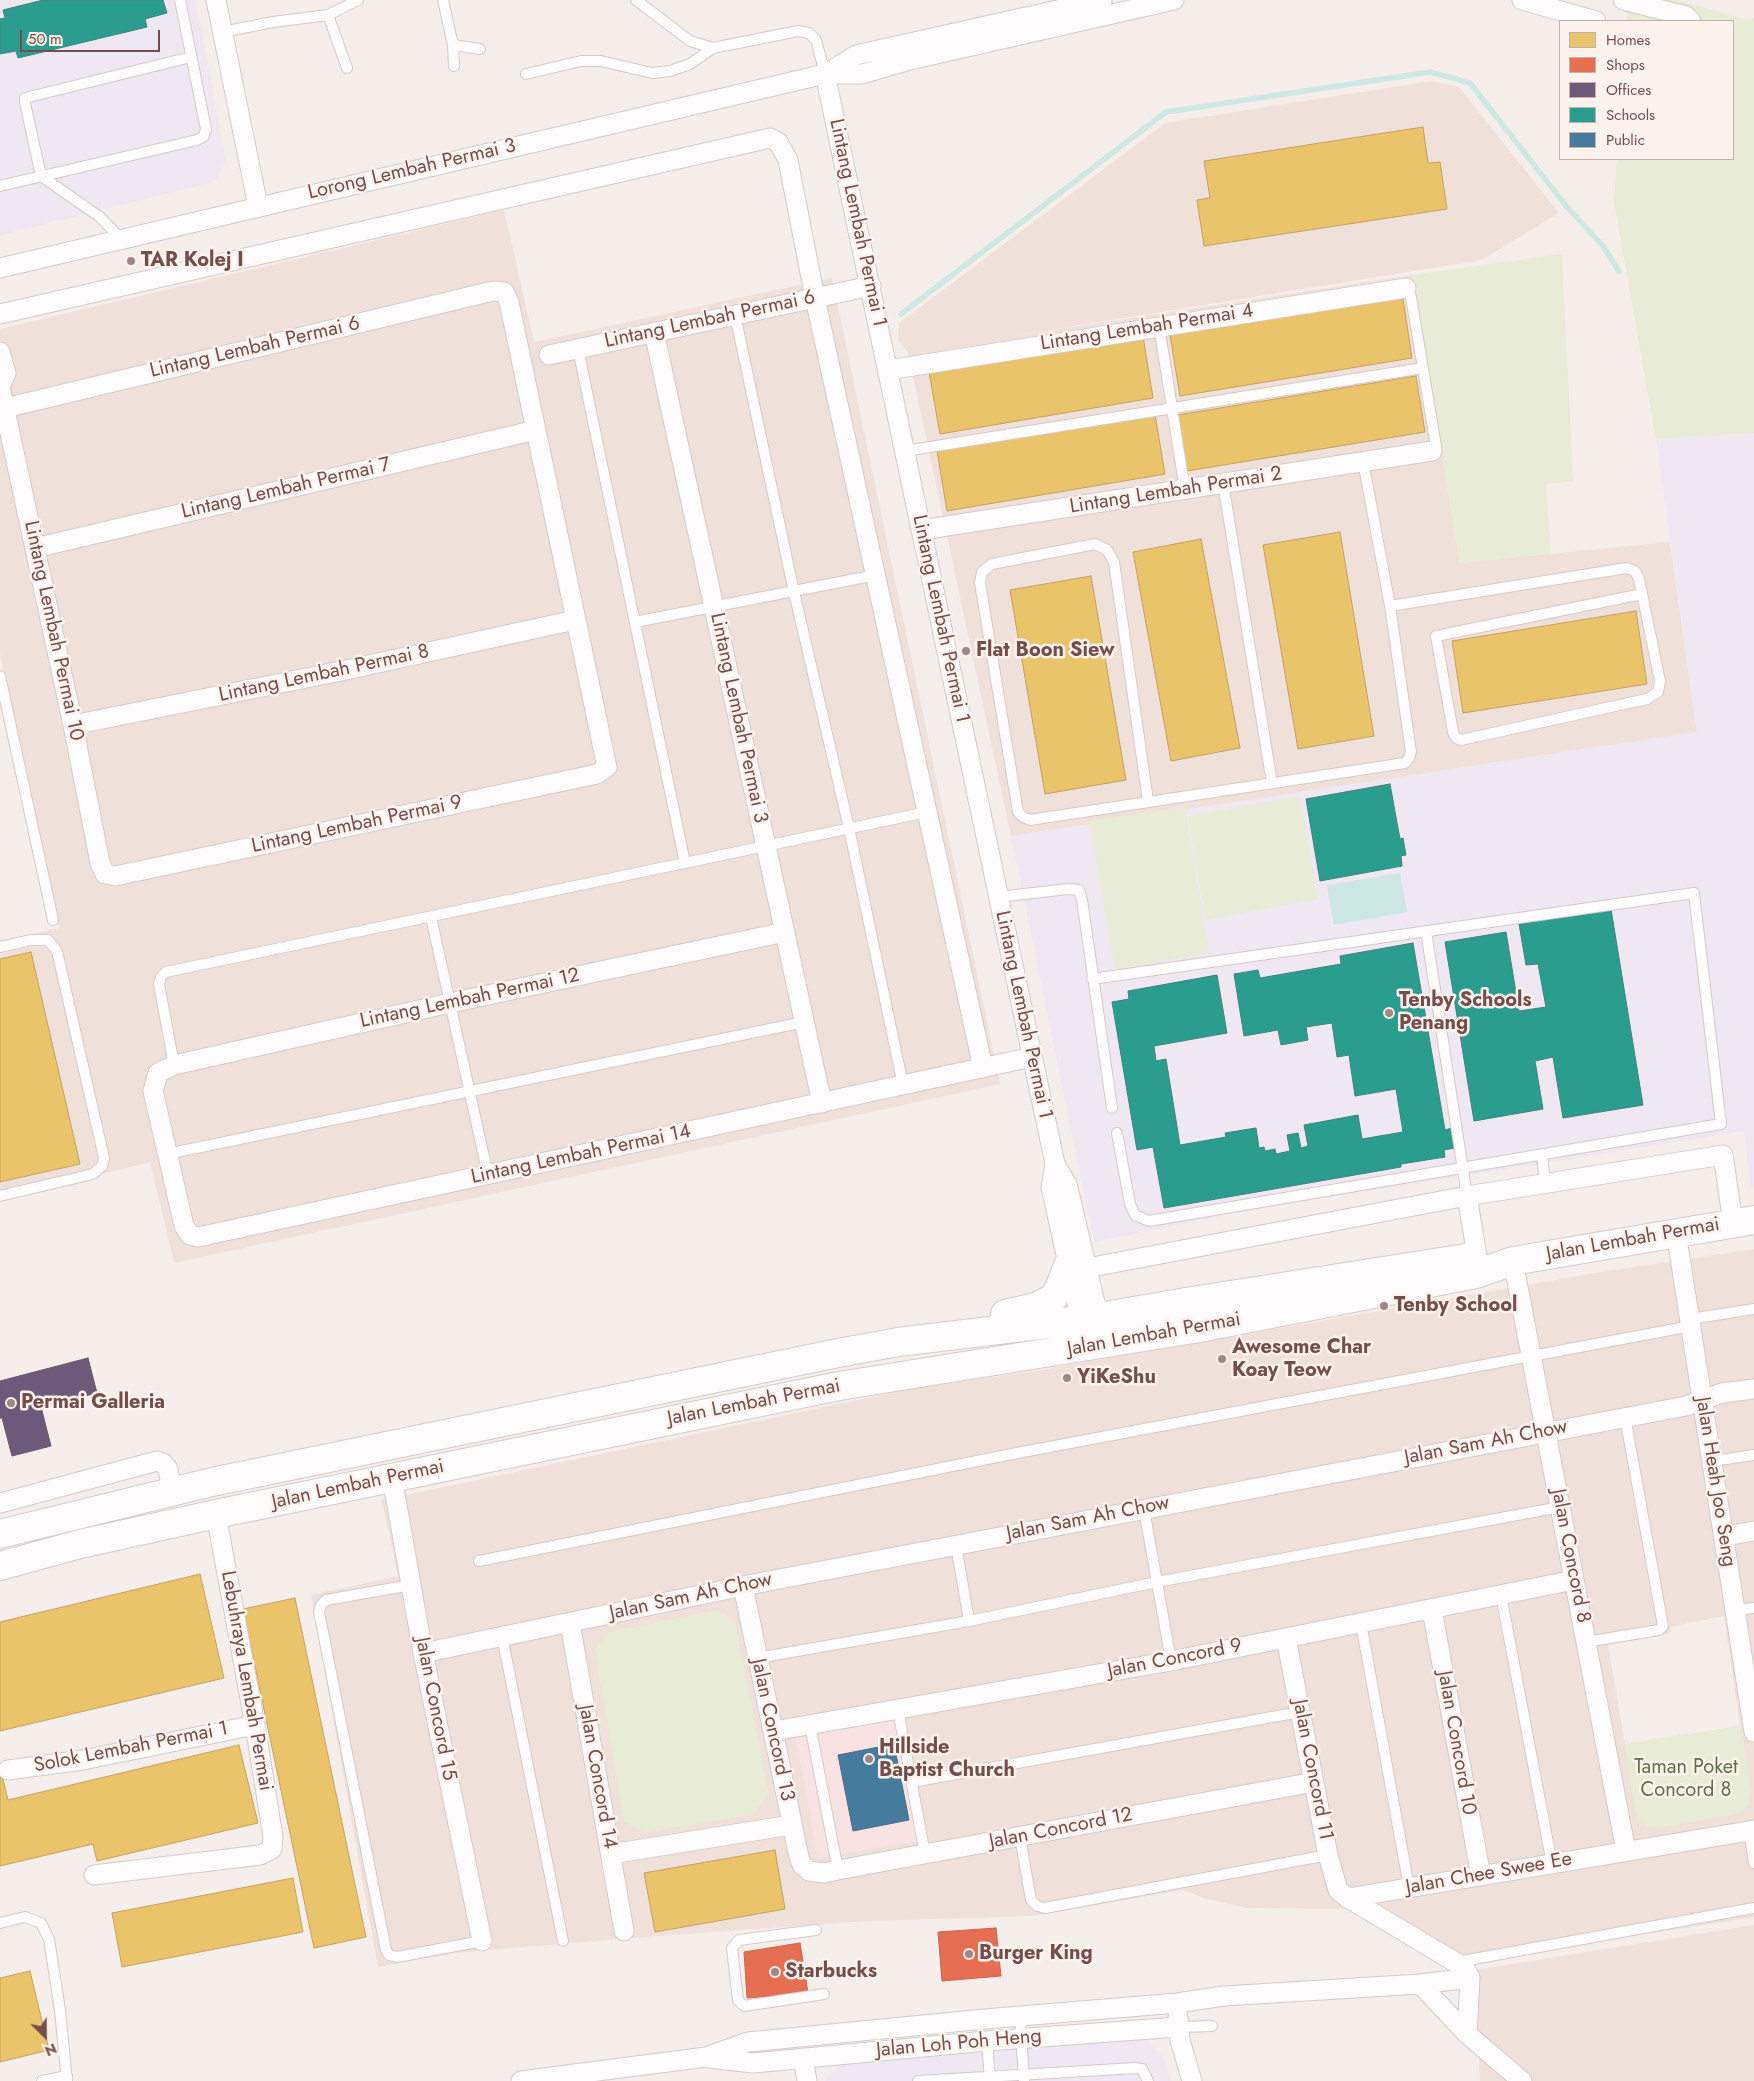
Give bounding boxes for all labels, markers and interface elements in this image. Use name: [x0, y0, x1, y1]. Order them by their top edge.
scale bar: [22, 20, 162, 52]
legend: [1559, 20, 1734, 160]
text: 50 m: [28, 28, 62, 50]
text: Homes: [1606, 29, 1650, 51]
text: Shops: [1606, 54, 1645, 76]
text: Offices: [1606, 79, 1651, 101]
text: Schools: [1606, 104, 1655, 126]
street label: Lintang Lembah Permai 1: [823, 117, 891, 329]
text: Public: [1606, 129, 1645, 151]
street label: Lorong Lembah Permai 3: [306, 134, 518, 206]
place label: TAR Kolej I: [141, 249, 244, 273]
marker: TAR Kolej I: [125, 255, 137, 267]
street label: Lintang Lembah Permai 6: [602, 286, 818, 354]
street label: Lintang Lembah Permai 4: [1039, 299, 1255, 357]
street label: Lintang Lembah Permai 6: [148, 312, 362, 384]
street label: Lintang Lembah Permai 7: [179, 453, 393, 525]
street label: Lintang Lembah Permai 2: [1068, 462, 1284, 520]
street label: Lintang Lembah Permai 1: [906, 513, 974, 725]
street label: Lintang Lembah Permai 10: [18, 519, 88, 743]
street label: Lintang Lembah Permai 3: [704, 611, 772, 825]
place label: Flat Boon Siew: [976, 639, 1114, 663]
street label: Lintang Lembah Permai 8: [217, 640, 431, 708]
marker: Flat Boon Siew: [960, 645, 972, 657]
street label: Lintang Lembah Permai 9: [249, 791, 465, 859]
street label: Lintang Lembah Permai 1: [989, 909, 1057, 1121]
street label: Lintang Lembah Permai 12: [358, 964, 582, 1034]
place label: Tenby Schools Penang: [1399, 989, 1532, 1036]
marker: Tenby Schools Penang: [1383, 1007, 1395, 1019]
street label: Lintang Lembah Permai 14: [469, 1120, 693, 1190]
street label: Jalan Lembah Permai: [1544, 1213, 1722, 1267]
place label: Tenby School: [1394, 1294, 1517, 1318]
marker: Tenby School: [1378, 1300, 1390, 1312]
street label: Jalan Lembah Permai: [1065, 1308, 1243, 1362]
place label: Awesome Char Koay Teow: [1232, 1336, 1371, 1383]
marker: Awesome Char Koay Teow: [1216, 1353, 1228, 1365]
place label: YiKeShu: [1077, 1366, 1156, 1390]
marker: YiKeShu: [1061, 1372, 1073, 1384]
street label: Jalan Lembah Permai: [666, 1374, 842, 1432]
place label: Permai Galleria: [21, 1391, 165, 1415]
street label: Jalan Heah Joo Seng: [1690, 1395, 1740, 1569]
marker: Permai Galleria: [5, 1397, 17, 1409]
street label: Jalan Sam Ah Chow: [1403, 1415, 1569, 1471]
street label: Jalan Lembah Permai: [270, 1455, 446, 1515]
street label: Jalan Concord 8: [1545, 1487, 1595, 1625]
street label: Jalan Sam Ah Chow: [1005, 1491, 1171, 1547]
street label: Jalan Sam Ah Chow: [608, 1568, 774, 1626]
street label: Lebuhraya Lembah Permai: [215, 1569, 277, 1793]
street label: Jalan Concord 9: [1106, 1634, 1244, 1684]
street label: Jalan Concord 15: [409, 1635, 461, 1783]
street label: Jalan Concord 13: [745, 1657, 799, 1803]
street label: Jalan Concord 10: [1432, 1669, 1480, 1817]
street label: Jalan Concord 11: [1287, 1698, 1337, 1842]
street label: Jalan Concord 14: [573, 1703, 621, 1851]
street label: Solok Lembah Permai 1: [32, 1717, 230, 1779]
place label: Hillside Baptist Church: [879, 1736, 1015, 1783]
marker: Hillside Baptist Church: [863, 1753, 875, 1765]
park label: Taman Poket Concord 8: [1634, 1756, 1738, 1803]
street label: Jalan Concord 12: [987, 1803, 1135, 1855]
street label: Jalan Chee Swee Ee: [1404, 1848, 1574, 1900]
place label: Burger King: [979, 1942, 1093, 1966]
marker: Burger King: [963, 1948, 975, 1960]
place label: Starbucks: [785, 1960, 877, 1984]
marker: Starbucks: [769, 1966, 781, 1978]
north arrow: [20, 2011, 70, 2061]
street label: Jalan Loh Poh Heng: [875, 2025, 1043, 2063]
text: N: [42, 2038, 60, 2061]

